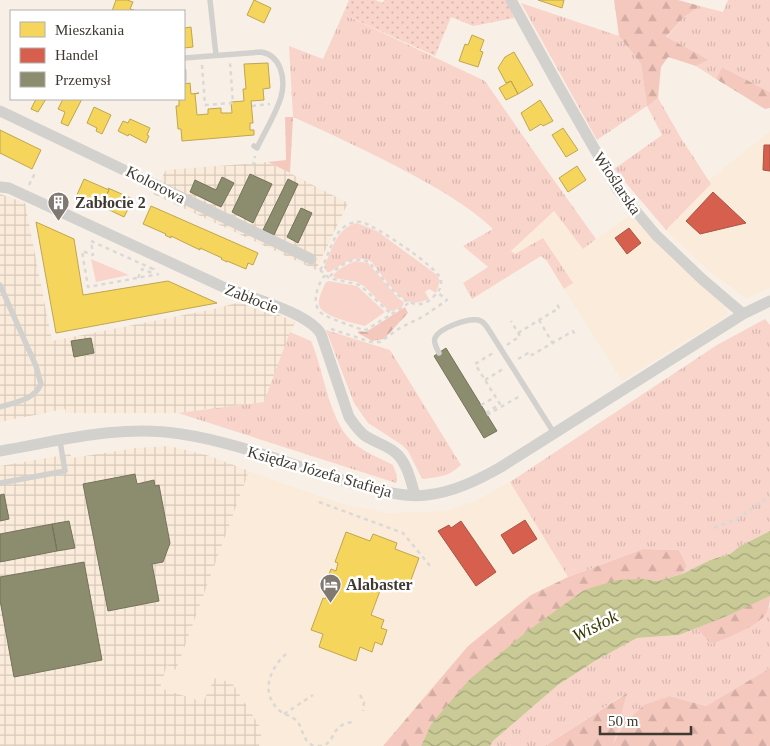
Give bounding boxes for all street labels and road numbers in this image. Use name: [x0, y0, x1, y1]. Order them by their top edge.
street label: Wioślarska: [591, 149, 645, 218]
street label: Kolorowa: [123, 162, 188, 207]
street label: Zabłocie: [223, 281, 281, 316]
street label: Księdza Józefa Stafieja: [246, 443, 394, 501]

